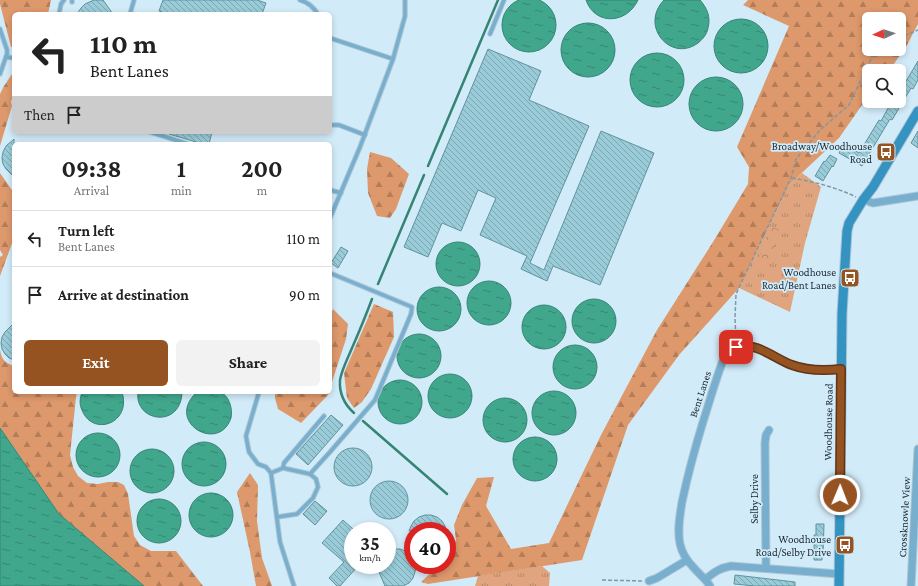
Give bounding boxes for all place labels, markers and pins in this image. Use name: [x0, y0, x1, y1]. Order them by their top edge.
place label: Broadway/Woodhouse Road: [772, 140, 872, 165]
bus stop icon: Broadway/Woodhouse Road: [875, 141, 897, 163]
place label: Woodhouse Road/Bent Lanes: [762, 266, 836, 291]
bus stop icon: Woodhouse Road/Bent Lanes: [839, 267, 861, 289]
pin: [719, 330, 753, 364]
place label: Woodhouse Road/Selby Drive: [755, 533, 831, 559]
bus stop icon: Woodhouse Road/Selby Drive: [834, 534, 856, 556]

